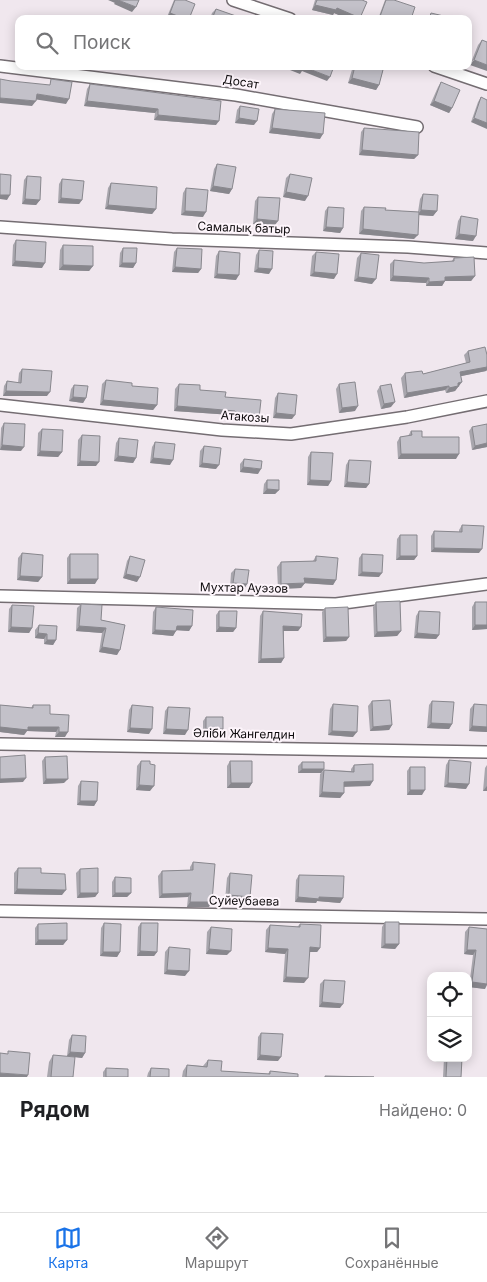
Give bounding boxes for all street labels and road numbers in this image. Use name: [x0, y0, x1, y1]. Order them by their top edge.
street label: Досат: [222, 71, 261, 92]
street label: Самалық батыр: [197, 218, 291, 237]
street label: Атакозы: [220, 407, 270, 426]
street label: Мухтар Ауэзов: [200, 579, 289, 596]
street label: Әліби Жангелдин: [193, 725, 295, 742]
street label: Суйеубаева: [209, 892, 279, 909]

